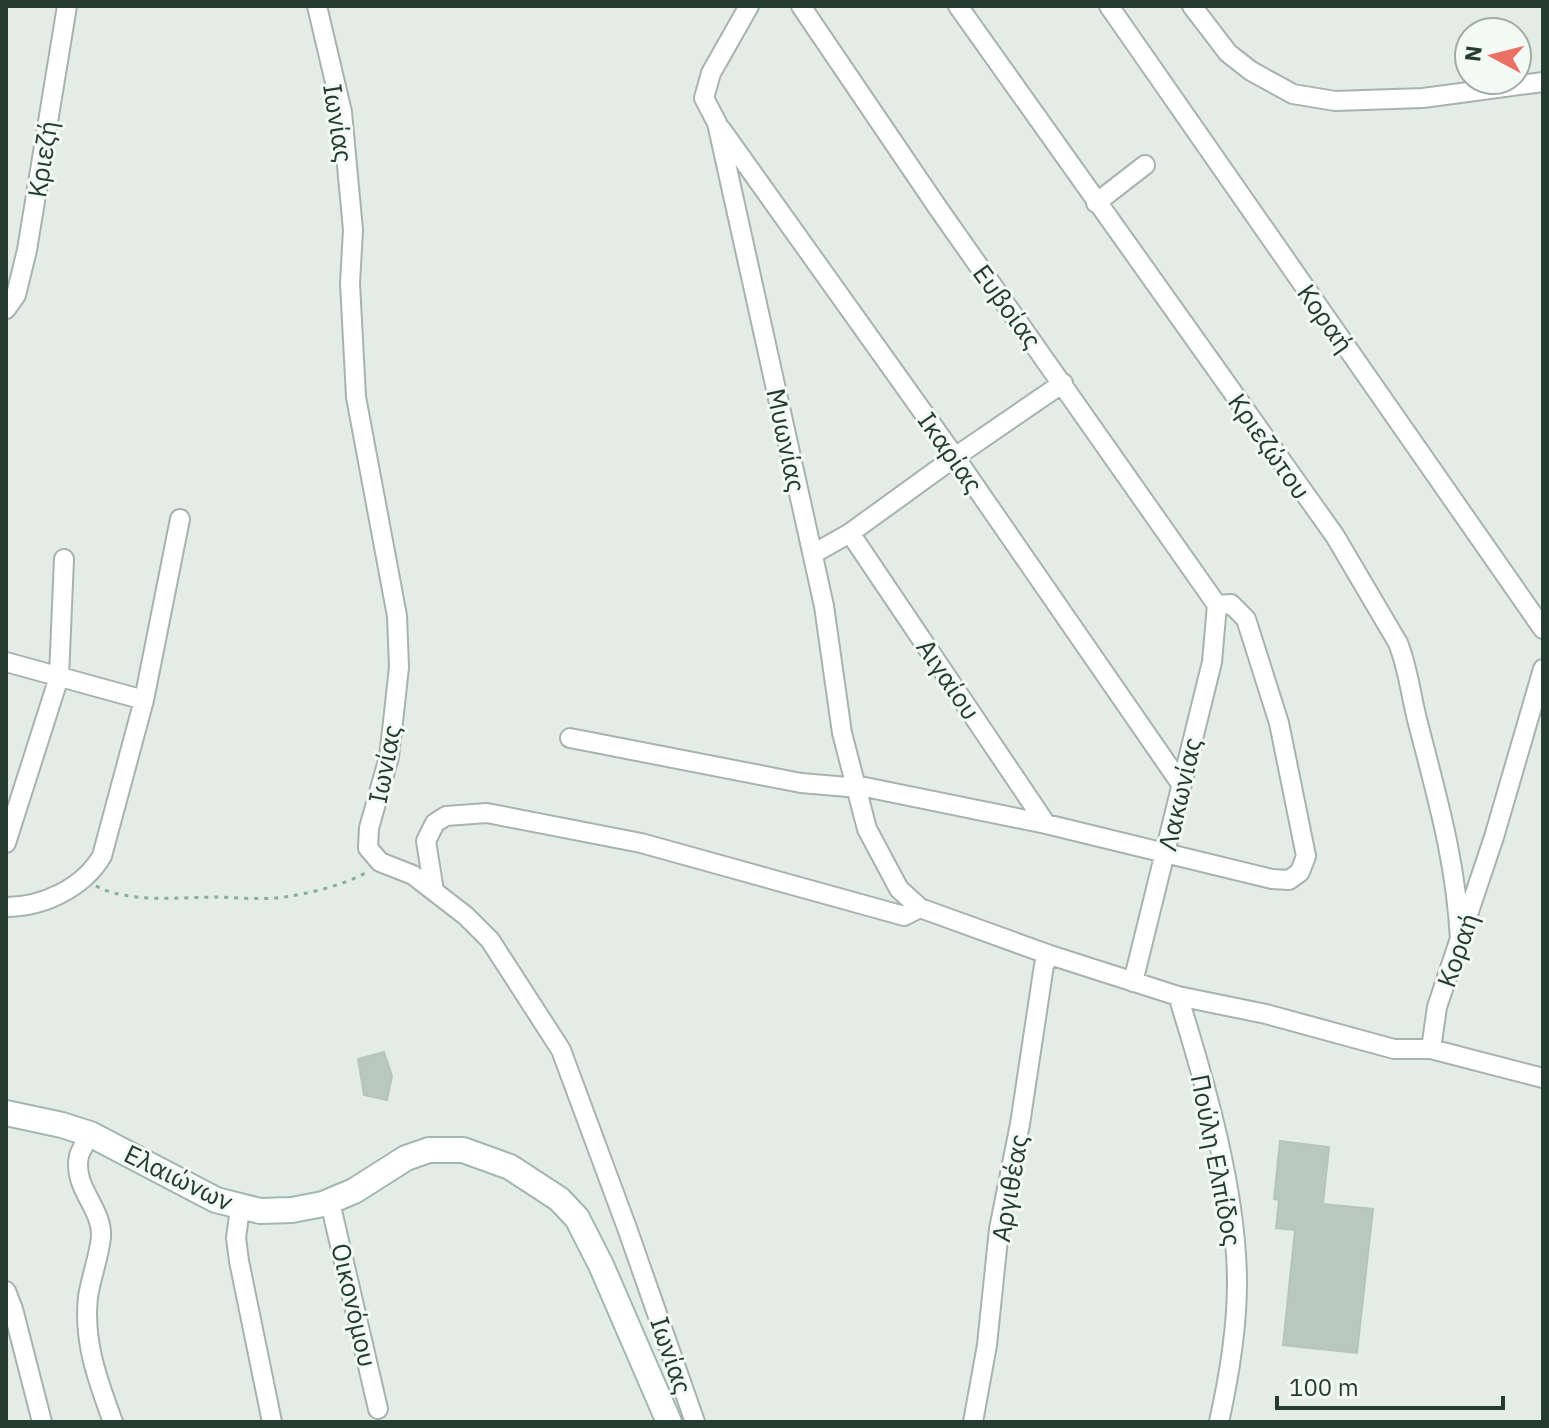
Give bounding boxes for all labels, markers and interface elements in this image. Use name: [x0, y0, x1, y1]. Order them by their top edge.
north arrow: [1453, 16, 1533, 96]
text: N: [1457, 44, 1488, 63]
street label: Ιωνίας: [316, 81, 362, 165]
street label: Κριεζή: [19, 118, 65, 200]
street label: Ευβοίας: [966, 257, 1050, 355]
street label: Κοραή: [1290, 277, 1362, 359]
street label: Μυωνίας: [759, 385, 815, 495]
street label: Κριεζώτου: [1221, 386, 1319, 506]
street label: Ικαρίας: [911, 405, 991, 499]
street label: Αιγαίου: [910, 632, 988, 726]
street label: Ιωνίας: [360, 722, 408, 806]
street label: Λακωνίας: [1149, 734, 1209, 854]
street label: Κοραή: [1428, 908, 1486, 992]
street label: Πούλη Ελπίδος: [1184, 1071, 1250, 1249]
street label: Αργιθέας: [983, 1131, 1035, 1245]
street label: Ελαιώνων: [119, 1136, 239, 1218]
street label: Οικονόμου: [324, 1240, 386, 1370]
street label: Ιωνίας: [643, 1312, 701, 1398]
scale bar: [1277, 1360, 1503, 1410]
text: 100 m: [1289, 1371, 1359, 1403]

